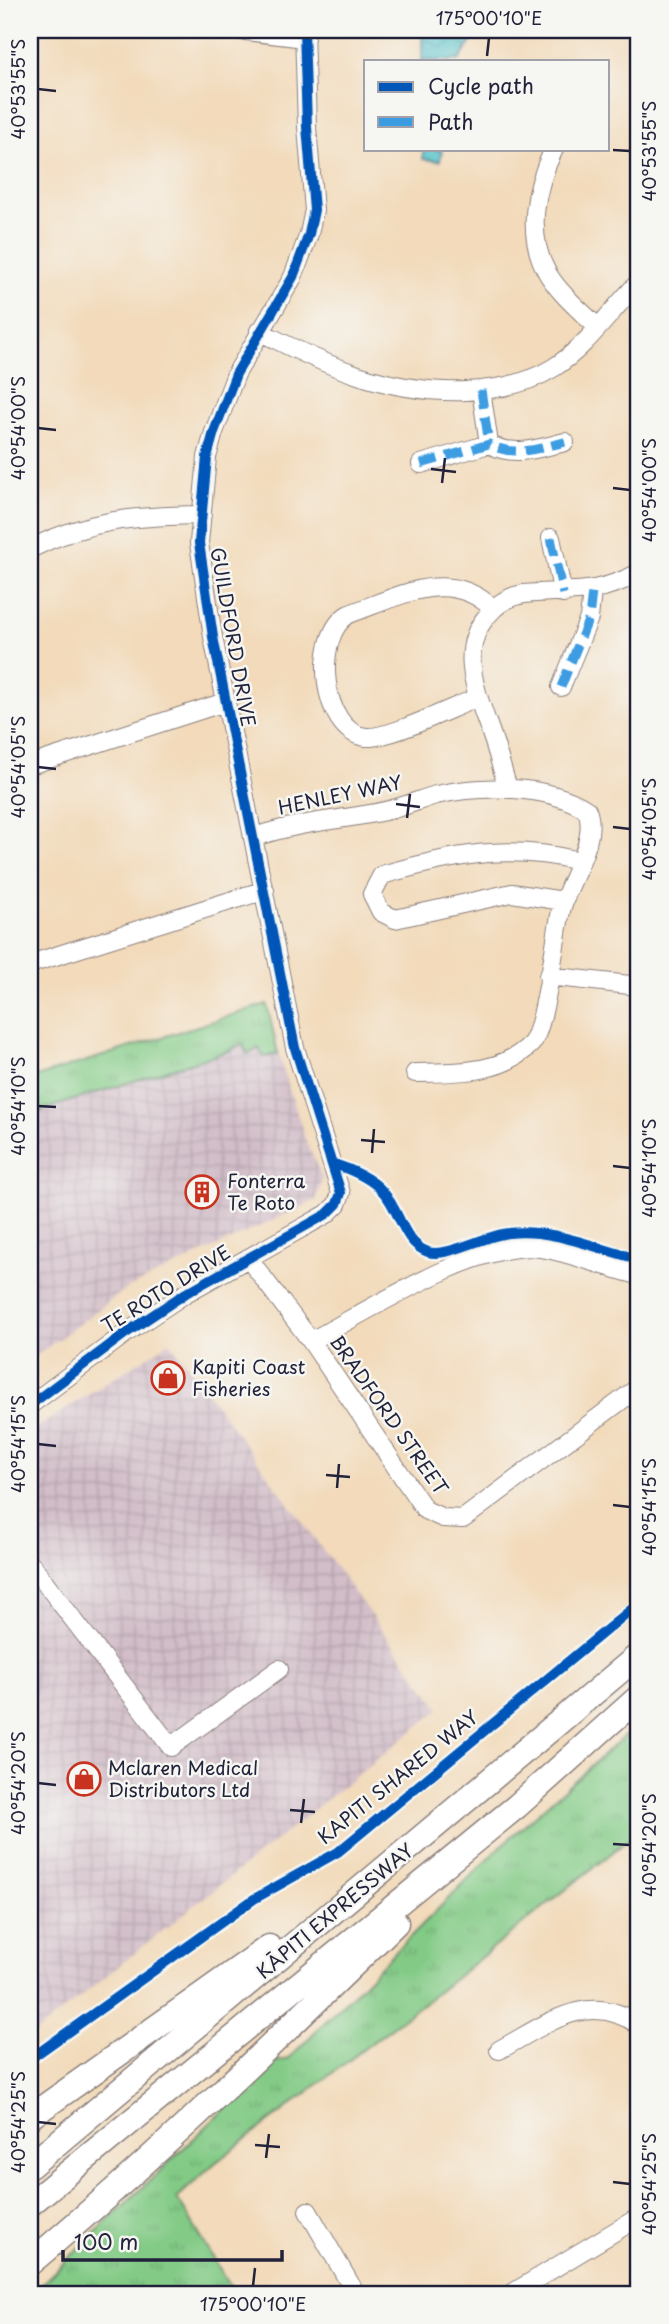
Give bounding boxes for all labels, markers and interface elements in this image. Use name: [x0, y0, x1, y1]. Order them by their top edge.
text: 175°00'10"E: [436, 4, 542, 31]
text: 40°53'55"S: [4, 38, 31, 140]
legend: [364, 60, 610, 150]
text: Cycle path: [428, 69, 534, 101]
text: 40°53'55"S: [635, 100, 662, 202]
text: Path: [428, 105, 473, 137]
text: 40°54'00"S: [4, 376, 31, 480]
text: 40°54'00"S: [635, 438, 662, 542]
street label: GUILDFORD DRIVE: [204, 545, 264, 729]
text: 40°54'05"S: [4, 716, 31, 818]
street label: HENLEY WAY: [275, 767, 404, 821]
text: 40°54'05"S: [635, 778, 662, 880]
text: 40°54'10"S: [4, 1056, 31, 1156]
text: 40°54'10"S: [635, 1118, 662, 1218]
place label: Fonterra Te Roto: [227, 1166, 305, 1216]
building icon: Fonterra Te Roto: [183, 1173, 221, 1211]
street label: TE ROTO DRIVE: [96, 1237, 235, 1339]
street label: BRADFORD STREET: [324, 1329, 456, 1500]
place label: Kapiti Coast Fisheries: [192, 1352, 306, 1402]
shop icon: Kapiti Coast Fisheries: [149, 1359, 187, 1397]
text: 40°54'15"S: [4, 1395, 31, 1493]
text: 40°54'15"S: [635, 1458, 662, 1556]
street label: KAPITI SHARED WAY: [311, 1702, 484, 1850]
text: 40°54'20"S: [4, 1731, 31, 1835]
place label: Mclaren Medical Distributors Ltd: [108, 1753, 258, 1803]
shop icon: Mclaren Medical Distributors Ltd: [65, 1760, 103, 1798]
text: 40°54'20"S: [635, 1793, 662, 1897]
street label: KĀPITI EXPRESSWAY: [250, 1836, 419, 1985]
text: 40°54'25"S: [4, 2071, 31, 2173]
text: 40°54'25"S: [635, 2133, 662, 2235]
scale bar: [63, 2219, 282, 2263]
text: 100 m: [74, 2225, 138, 2257]
text: 175°00'10"E: [200, 2290, 306, 2317]

